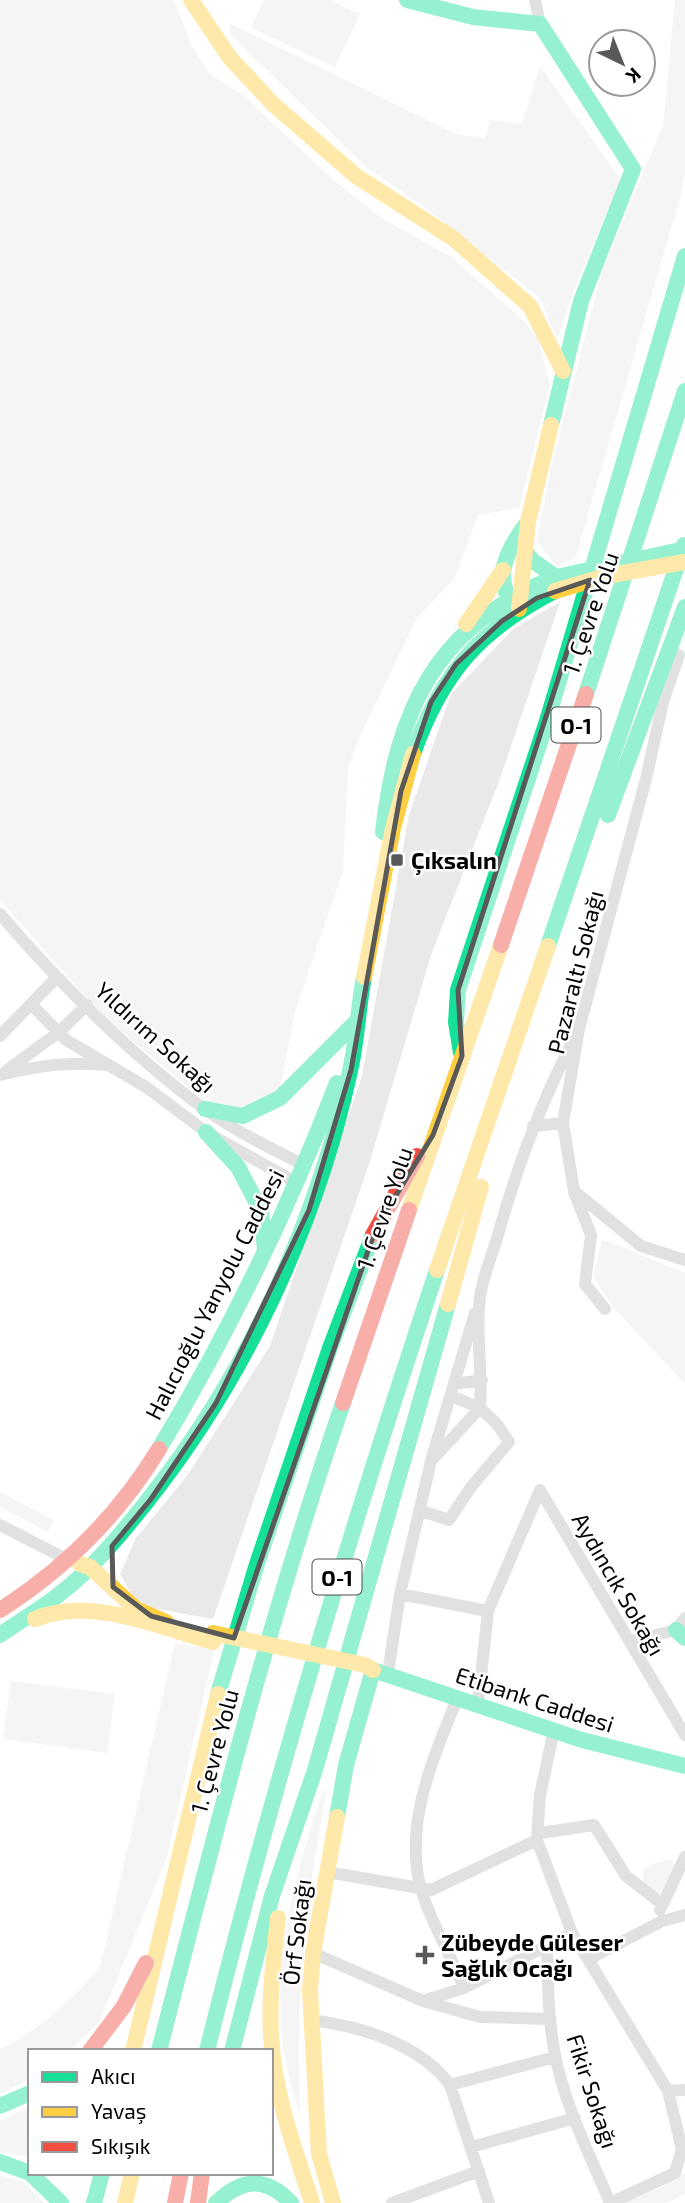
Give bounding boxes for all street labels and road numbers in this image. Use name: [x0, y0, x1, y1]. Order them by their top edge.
street label: 1. Çevre Yolu: [556, 548, 625, 678]
road number: O-1: [552, 708, 600, 742]
street label: Pazaraltı Sokağı: [541, 887, 609, 1057]
street label: Yıldırım Sokağı: [90, 976, 222, 1098]
street label: 1. Çevre Yolu: [350, 1143, 419, 1273]
street label: Halıcıoğlu Yanyolu Caddesi: [138, 1164, 290, 1424]
street label: Aydıncık Sokağı: [567, 1507, 671, 1661]
road number: O-1: [312, 1560, 362, 1594]
street label: Etibank Caddesi: [452, 1660, 618, 1738]
street label: 1. Çevre Yolu: [184, 1686, 245, 1816]
street label: Örf Sokağı: [276, 1877, 316, 1987]
street label: Fikir Sokağı: [561, 2030, 625, 2152]

